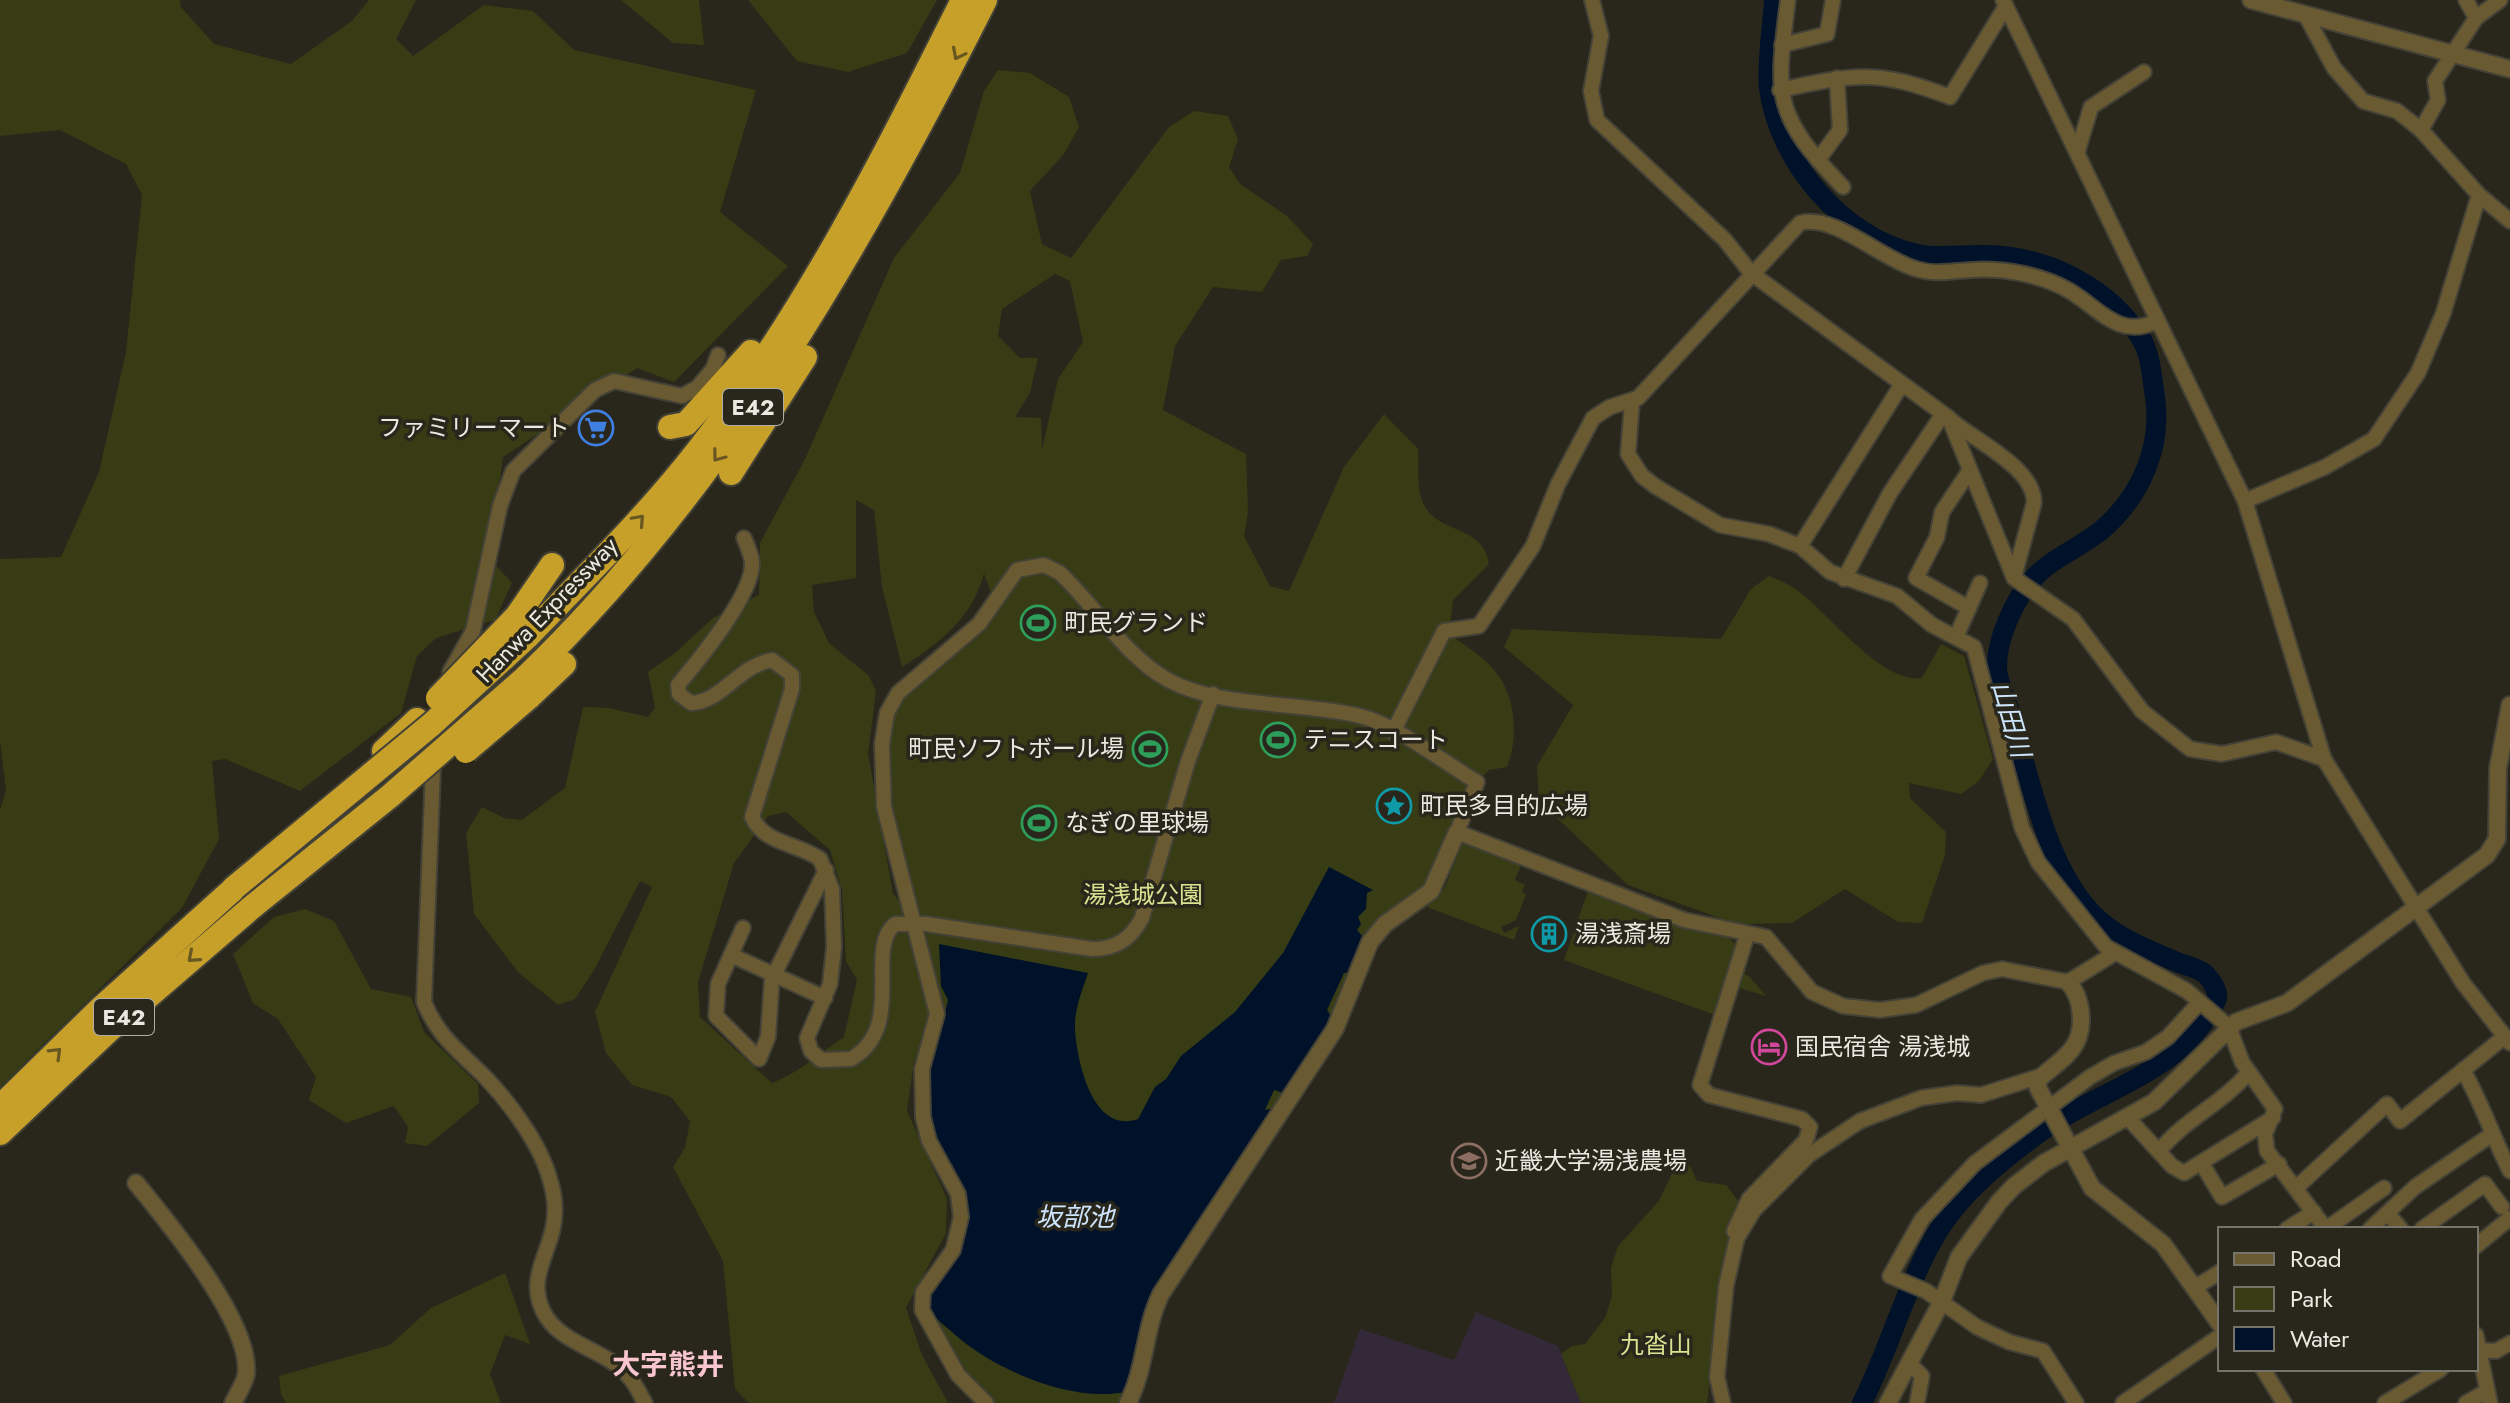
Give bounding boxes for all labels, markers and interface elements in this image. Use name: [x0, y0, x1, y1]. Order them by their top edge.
one-way arrow: [952, 45, 967, 60]
road number: E42: [723, 389, 783, 425]
supermarket icon: ファミリーマート: [577, 409, 615, 447]
place label: ファミリーマート: [378, 410, 570, 445]
one-way arrow: [714, 447, 728, 462]
one-way arrow: [630, 515, 644, 530]
street label: Hanwa Expressway: [468, 528, 626, 690]
sports icon: 町民グランド: [1019, 604, 1057, 642]
place label: 町民グランド: [1064, 605, 1208, 640]
water label: 山田川: [1982, 676, 2041, 765]
sports icon: テニスコート: [1259, 721, 1297, 759]
place label: テニスコート: [1304, 722, 1448, 757]
sports icon: 町民ソフトボール場: [1131, 730, 1169, 768]
place label: 町民ソフトボール場: [908, 731, 1124, 766]
place icon: 町民多目的広場: [1375, 787, 1413, 825]
place label: 町民多目的広場: [1420, 788, 1588, 823]
sports icon: なぎの里球場: [1020, 804, 1058, 842]
place label: なぎの里球場: [1065, 805, 1209, 840]
park label: 湯浅城公園: [1083, 877, 1203, 912]
building icon: 湯浅斎場: [1530, 915, 1568, 953]
place label: 湯浅斎場: [1575, 916, 1671, 951]
one-way arrow: [188, 948, 202, 962]
road number: E42: [94, 999, 154, 1035]
hotel icon: 国民宿舎 湯浅城: [1750, 1028, 1788, 1066]
place label: 国民宿舎 湯浅城: [1795, 1029, 1970, 1064]
one-way arrow: [47, 1048, 61, 1062]
school or university icon: 近畿大学湯浅農場: [1450, 1142, 1488, 1180]
place label: 近畿大学湯浅農場: [1495, 1143, 1687, 1178]
water label: 坂部池: [1036, 1198, 1117, 1236]
legend: [2218, 1227, 2478, 1371]
text: Road: [2290, 1241, 2342, 1276]
text: Park: [2290, 1281, 2333, 1316]
text: Water: [2290, 1321, 2350, 1356]
park label: 九沓山: [1620, 1327, 1692, 1362]
district label: 大字熊井: [612, 1344, 724, 1385]

